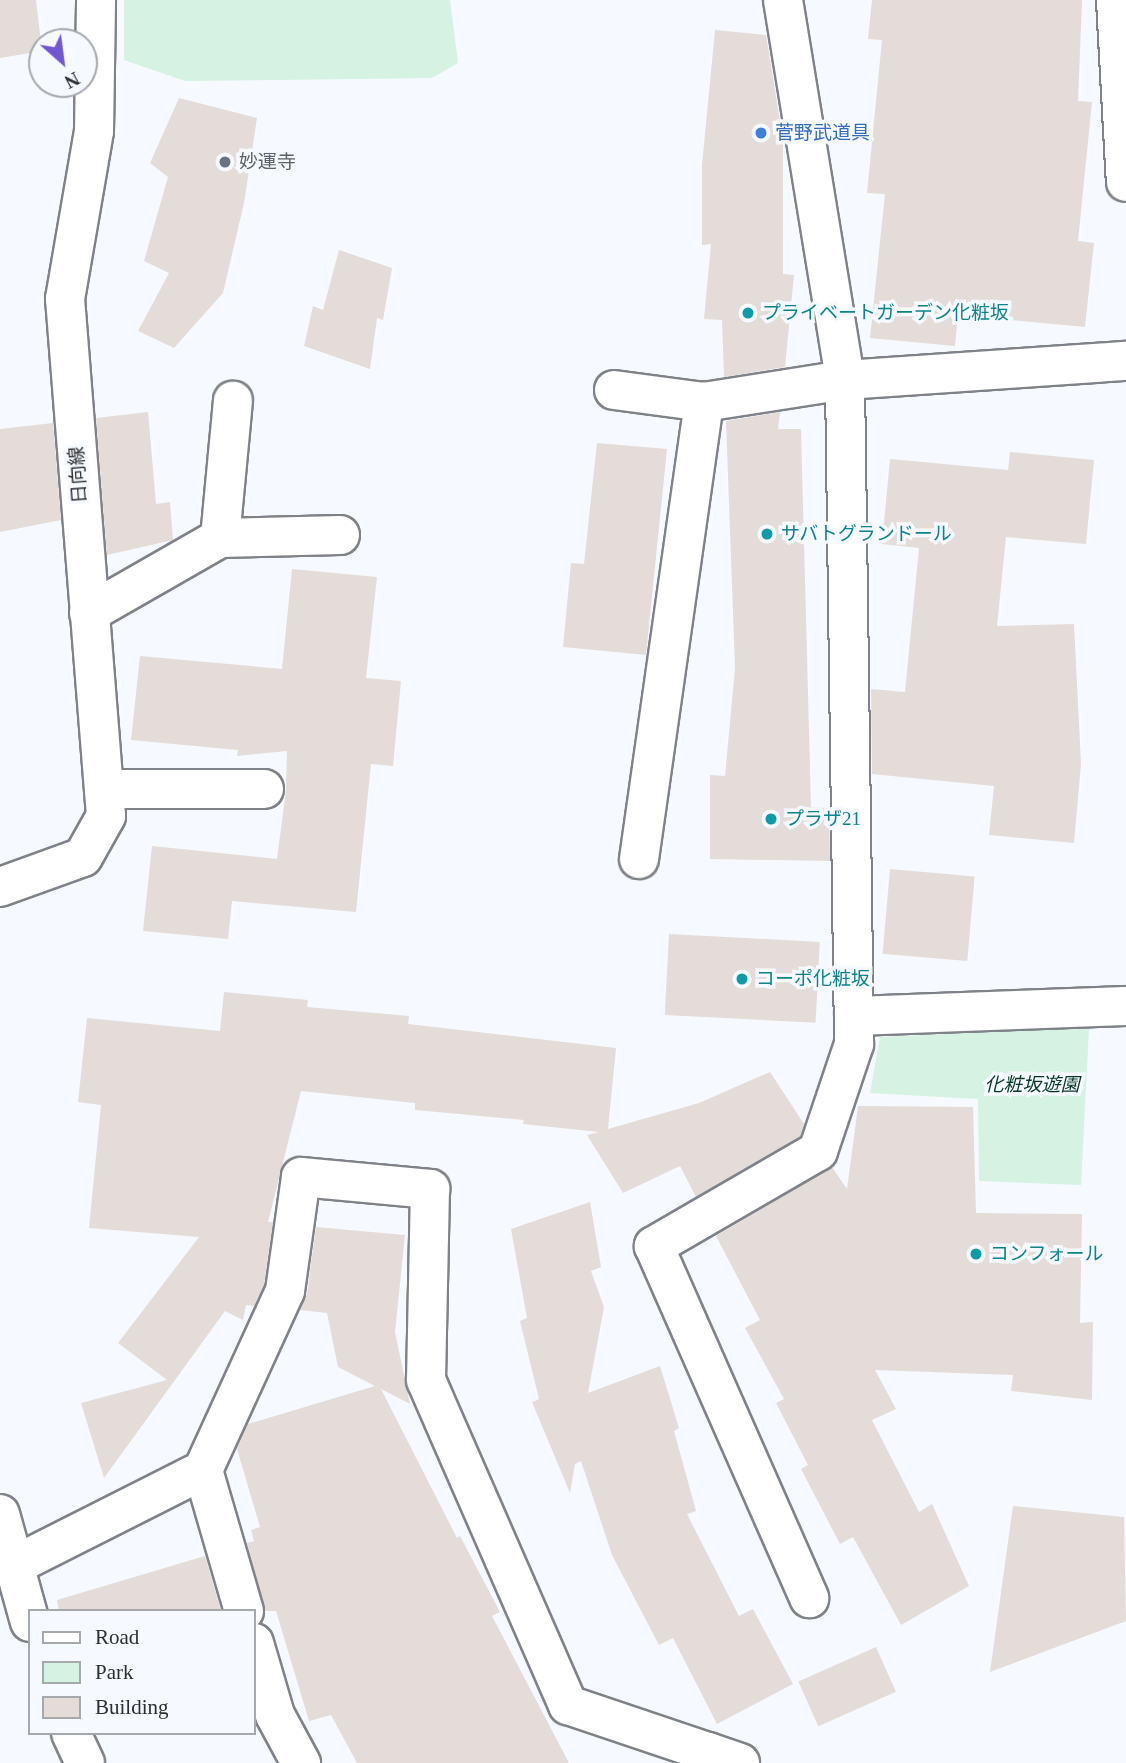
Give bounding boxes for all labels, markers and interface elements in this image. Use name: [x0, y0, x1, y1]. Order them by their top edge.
north arrow: [28, 28, 98, 98]
text: N: [61, 68, 83, 93]
place label: 菅野武道具: [775, 122, 870, 144]
marker: 菅野武道具: [753, 125, 769, 141]
place label: 妙運寺: [239, 151, 296, 173]
marker: 妙運寺: [217, 154, 233, 170]
place label: プライベートガーデン化粧坂: [762, 302, 1009, 324]
marker: プライベートガーデン化粧坂: [740, 305, 756, 321]
street label: 日向線: [65, 446, 91, 504]
place label: サバトグランドール: [781, 523, 952, 545]
marker: サバトグランドール: [759, 526, 775, 542]
place label: プラザ21: [785, 808, 861, 830]
marker: プラザ21: [763, 811, 779, 827]
place label: コーポ化粧坂: [756, 968, 870, 990]
marker: コーポ化粧坂: [734, 971, 750, 987]
park label: 化粧坂遊園: [985, 1074, 1079, 1096]
place label: コンフォール: [990, 1243, 1104, 1265]
marker: コンフォール: [968, 1246, 984, 1262]
legend: [28, 1609, 256, 1735]
text: Road: [95, 1625, 139, 1649]
text: Park: [95, 1660, 134, 1684]
text: Building: [95, 1695, 169, 1719]

